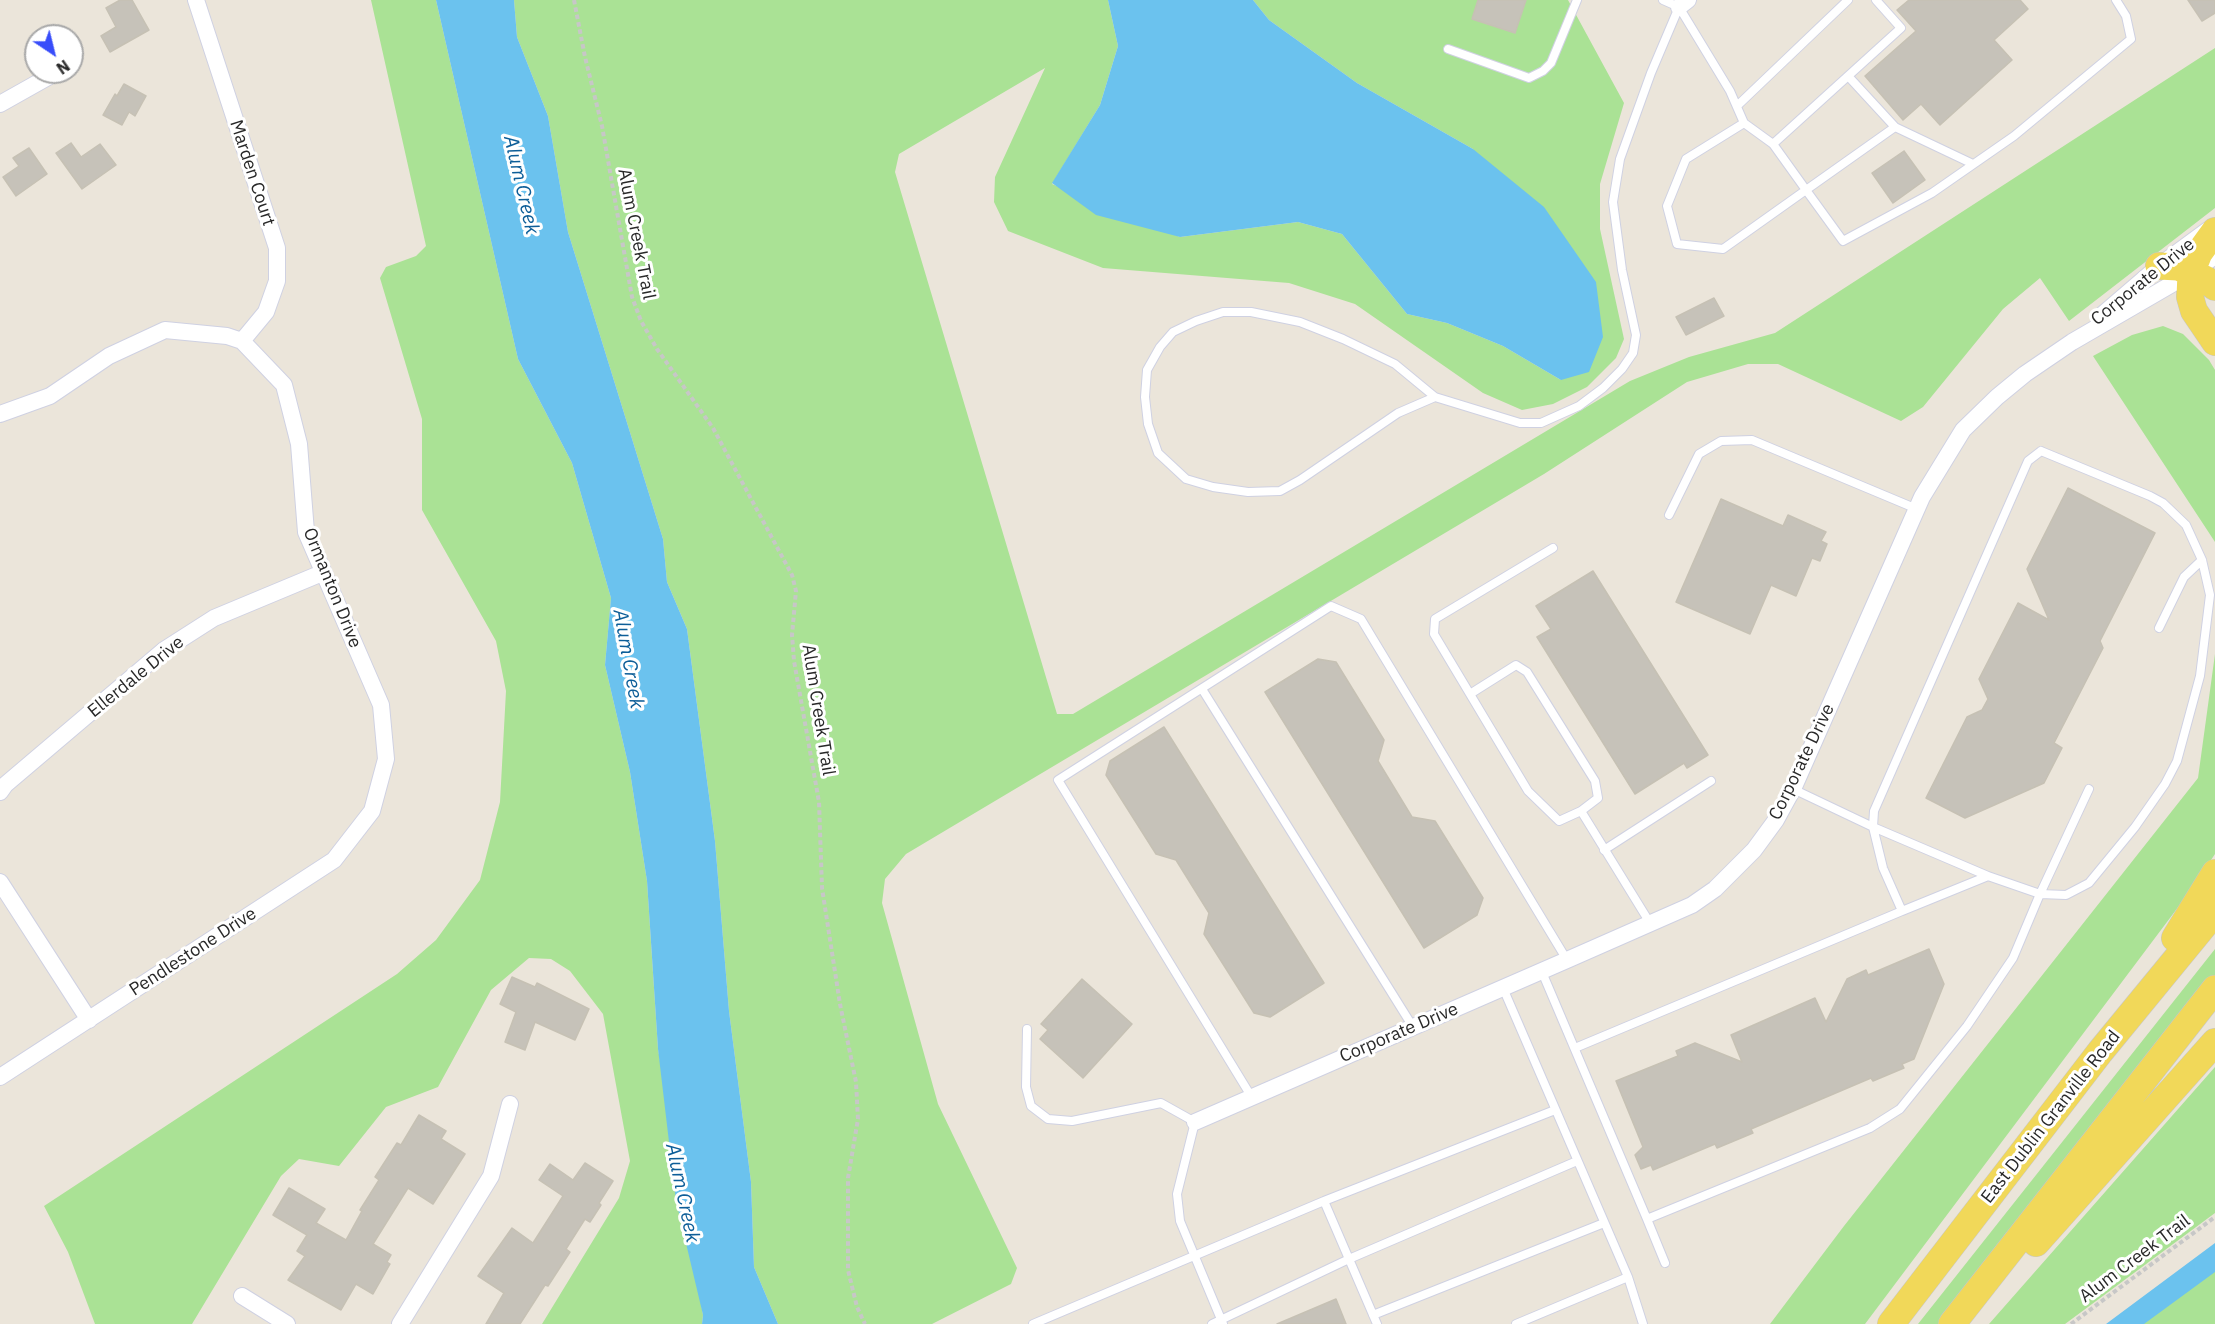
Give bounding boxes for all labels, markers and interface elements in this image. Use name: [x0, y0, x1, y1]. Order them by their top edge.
north arrow: [24, 24, 84, 84]
text: N: [53, 56, 74, 79]
street label: Marden Court: [225, 117, 279, 229]
water label: Alum Creek: [498, 133, 544, 237]
street label: Alum Creek Trail: [613, 167, 659, 301]
street label: Corporate Drive: [2087, 234, 2199, 330]
street label: Ormanton Drive: [298, 525, 366, 651]
water label: Alum Creek: [607, 607, 649, 711]
street label: Ellerdale Drive: [84, 632, 188, 722]
street label: Alum Creek Trail: [797, 643, 839, 777]
street label: Corporate Drive: [1765, 700, 1839, 824]
street label: Pendlestone Drive: [125, 903, 261, 1001]
street label: Corporate Drive: [1336, 998, 1462, 1068]
street label: East Dublin Granville Road: [1977, 1026, 2125, 1208]
water label: Alum Creek: [660, 1141, 704, 1245]
street label: Alum Creek Trail: [2075, 1210, 2195, 1308]

